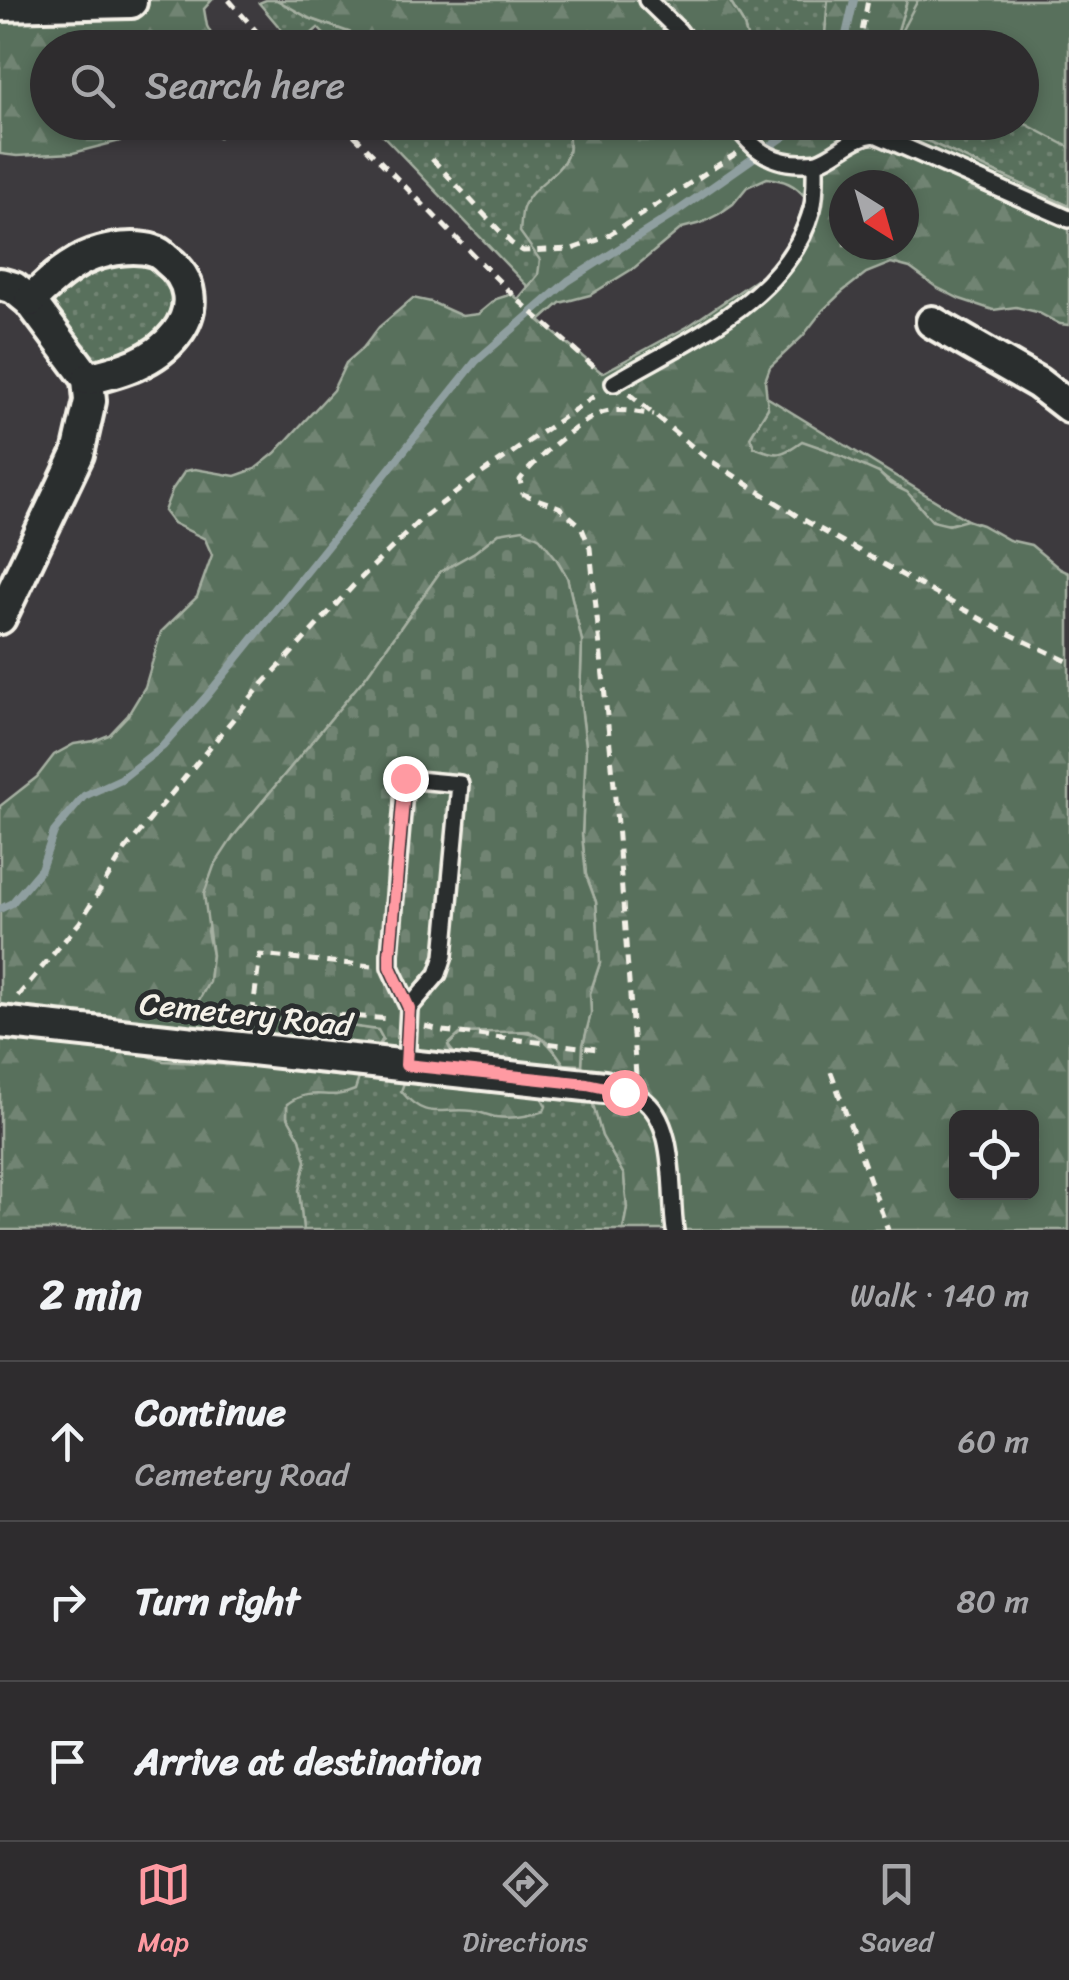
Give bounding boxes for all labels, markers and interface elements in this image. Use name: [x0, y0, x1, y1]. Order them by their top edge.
search box: [30, 30, 1039, 140]
text: Search here: [145, 52, 345, 119]
icon: search: [65, 58, 120, 113]
north arrow: [829, 170, 919, 260]
route end: [383, 756, 429, 802]
street label: Cemetery Road: [137, 975, 357, 1054]
route start: [602, 1070, 648, 1116]
map controls: [949, 1110, 1039, 1200]
button: locate: [949, 1110, 1039, 1200]
text: 2 min: [40, 1258, 142, 1332]
text: Walk · 140 m: [850, 1267, 1029, 1324]
text: Continue: [135, 1379, 286, 1446]
text: 60 m: [958, 1413, 1029, 1470]
icon: ahead: [40, 1414, 95, 1469]
text: Cemetery Road: [135, 1446, 349, 1503]
text: Turn right: [135, 1568, 300, 1635]
text: 80 m: [957, 1573, 1029, 1630]
icon: right: [40, 1574, 95, 1629]
text: Arrive at destination: [135, 1728, 482, 1795]
icon: arrive: [40, 1734, 95, 1789]
tab: Map: [136, 1857, 191, 1966]
tab: Directions: [462, 1857, 588, 1966]
tab: Saved: [859, 1857, 933, 1966]

